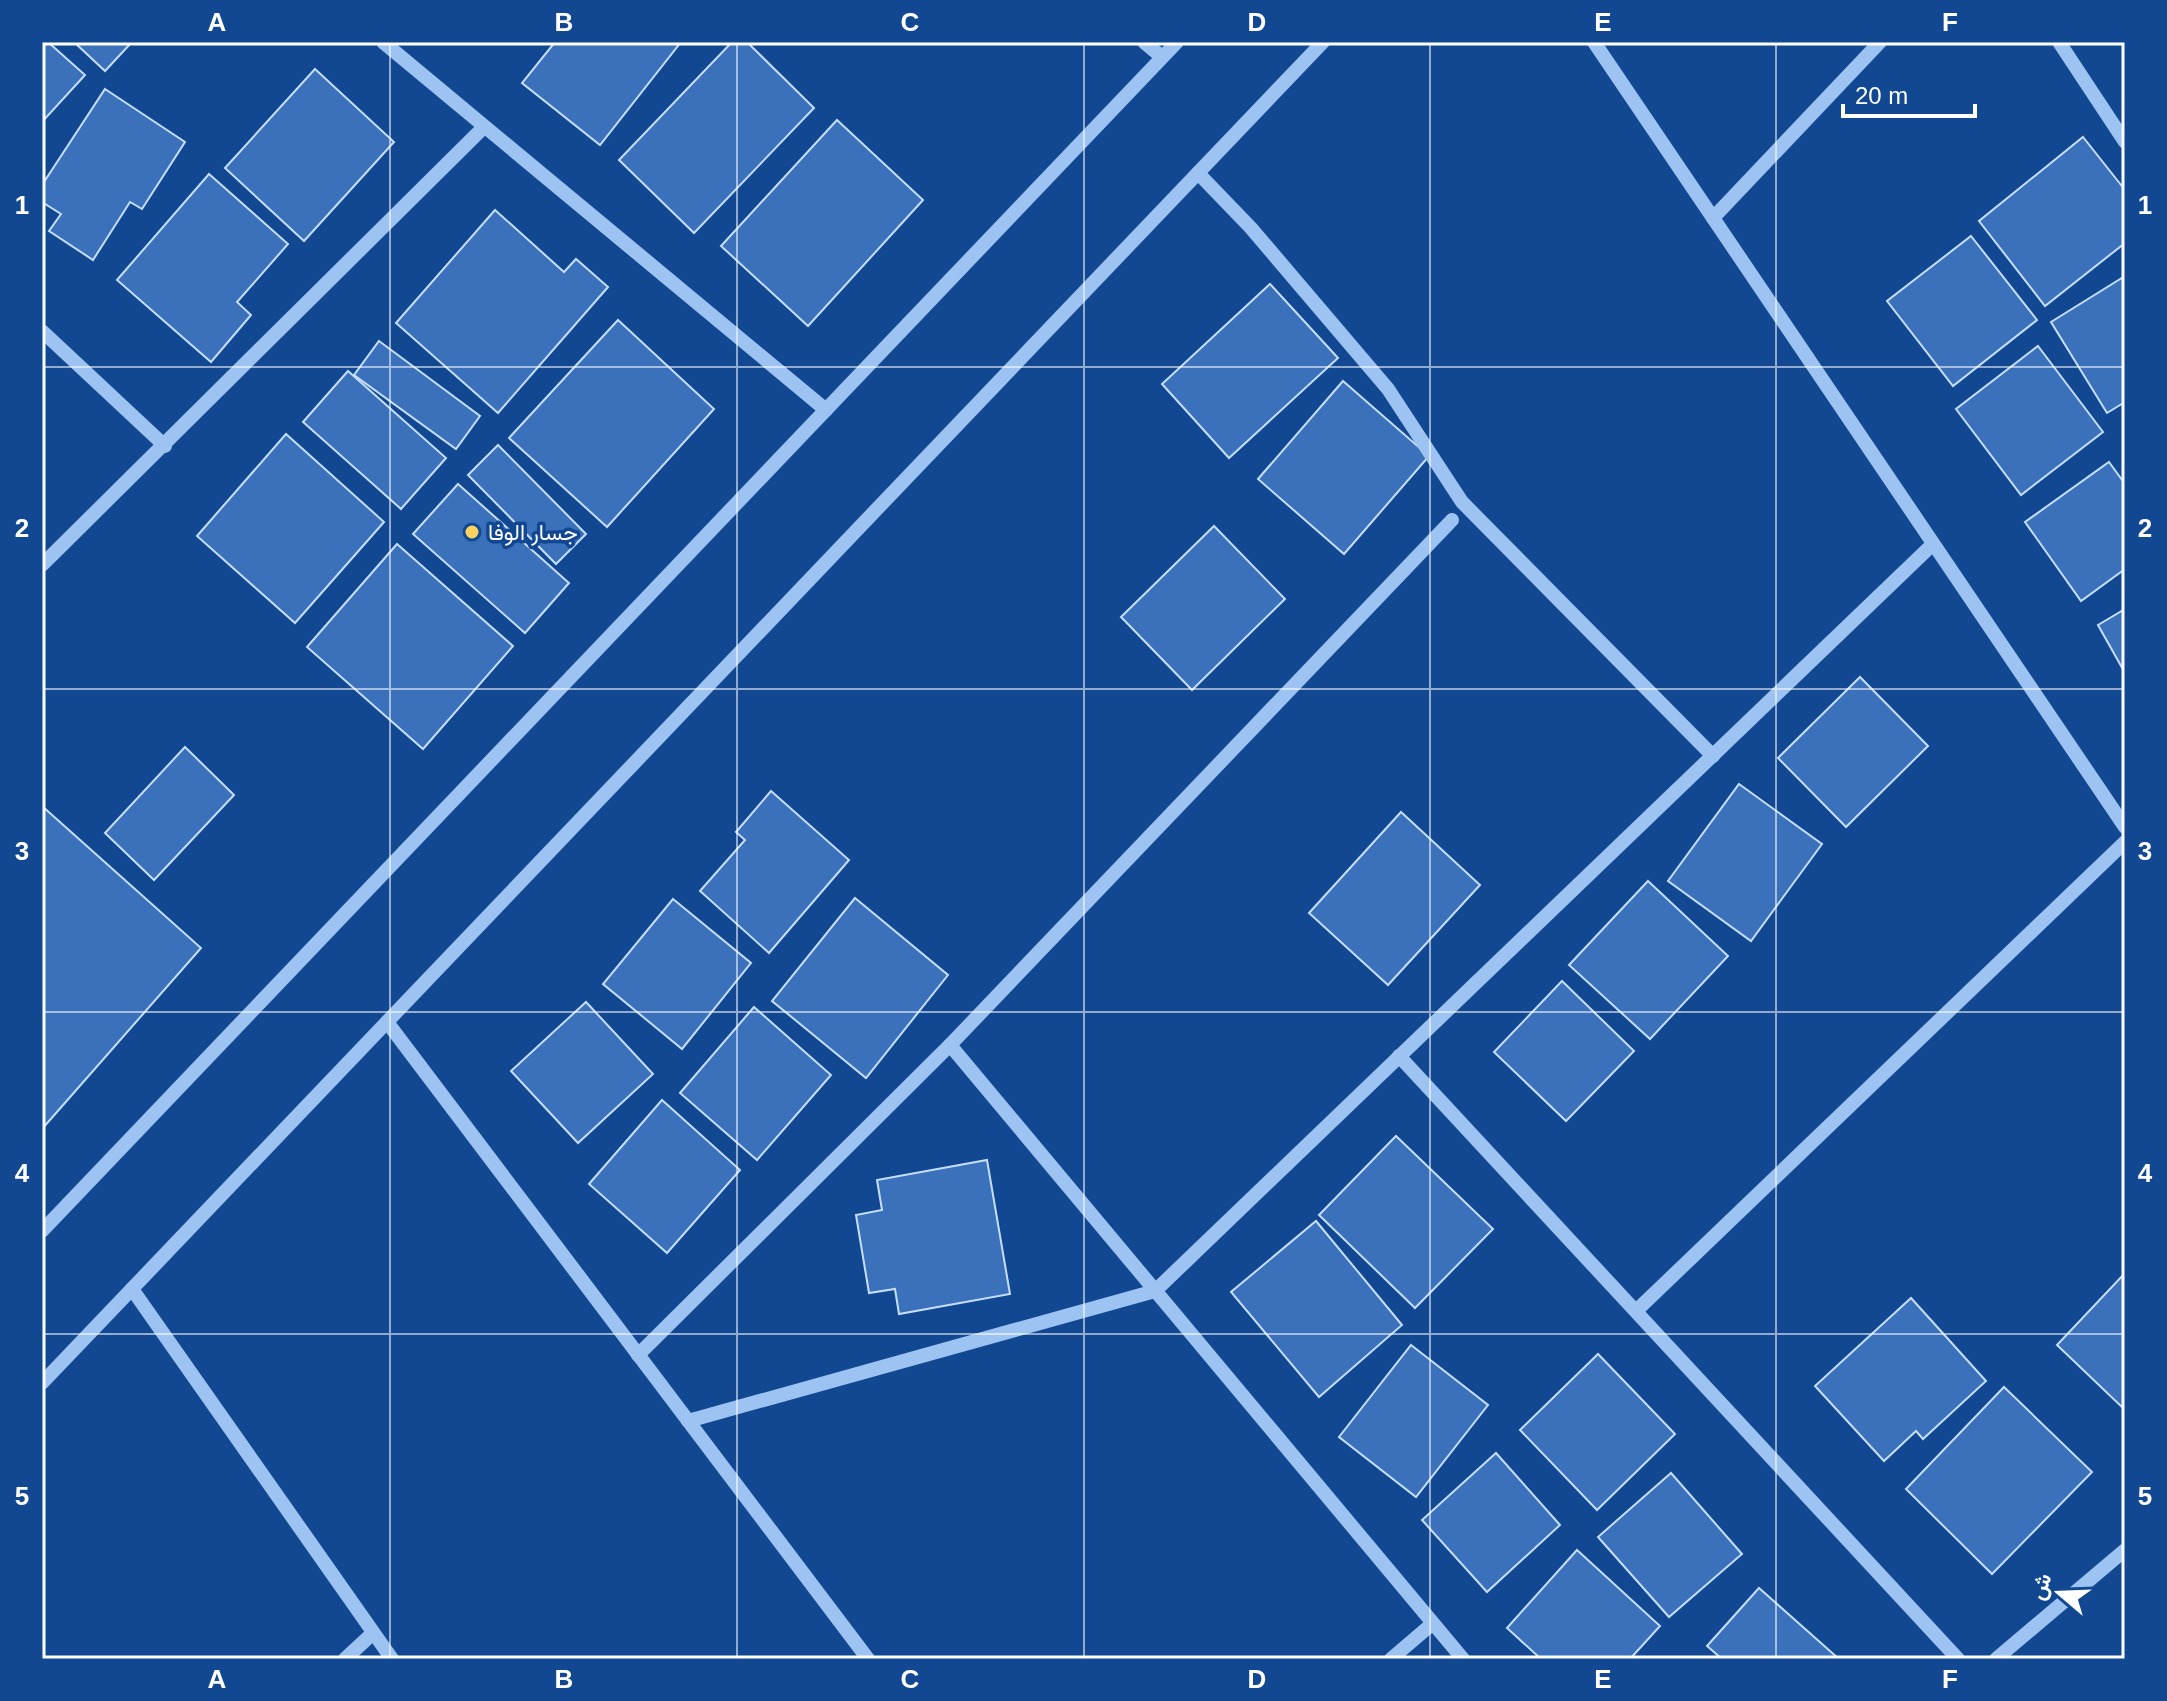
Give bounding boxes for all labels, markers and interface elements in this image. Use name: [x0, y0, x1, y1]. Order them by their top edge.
text: A: [208, 7, 227, 37]
text: B: [555, 7, 573, 37]
text: C: [901, 7, 920, 37]
text: D: [1248, 7, 1266, 37]
text: E: [1594, 7, 1612, 37]
text: F: [1942, 7, 1958, 37]
scale bar: [1843, 68, 1975, 118]
text: 20 m: [1855, 82, 1908, 109]
text: 1: [15, 190, 29, 220]
text: 1: [2138, 190, 2152, 220]
text: 2: [15, 513, 29, 543]
text: 2: [2138, 513, 2152, 543]
place label: جسار الوفا: [488, 520, 578, 546]
marker: جسار الوفا: [463, 523, 481, 541]
text: 3: [15, 836, 29, 866]
text: 3: [2138, 836, 2152, 866]
text: 4: [15, 1158, 30, 1188]
text: 4: [2138, 1158, 2153, 1188]
text: 5: [15, 1481, 29, 1511]
text: 5: [2138, 1481, 2152, 1511]
north arrow: [2019, 1553, 2099, 1633]
text: ش: [2024, 1570, 2058, 1604]
text: A: [208, 1664, 227, 1694]
text: B: [555, 1664, 573, 1694]
text: C: [901, 1664, 920, 1694]
text: D: [1248, 1664, 1266, 1694]
text: E: [1594, 1664, 1612, 1694]
text: F: [1942, 1664, 1958, 1694]

